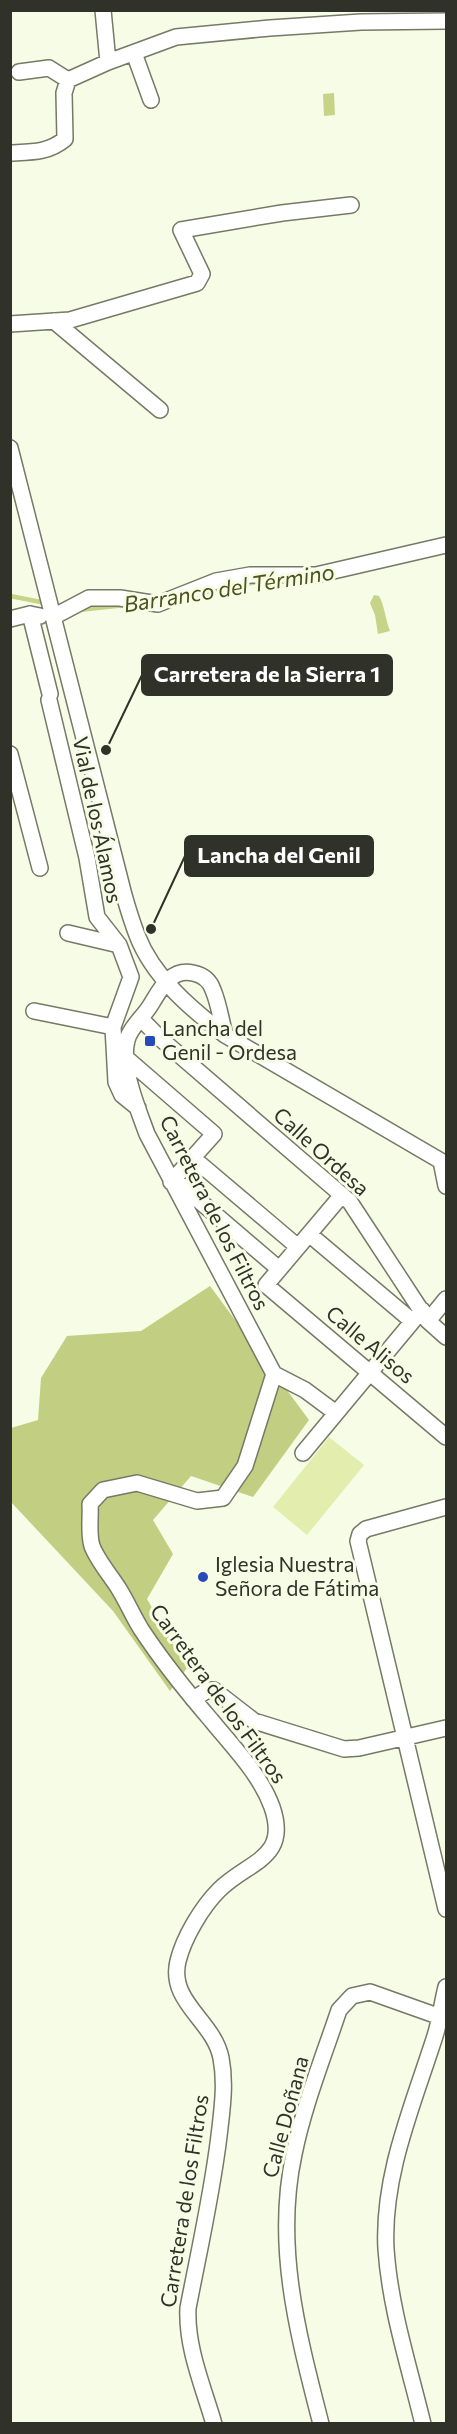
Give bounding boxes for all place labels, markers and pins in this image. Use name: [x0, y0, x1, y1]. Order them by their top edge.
callout: Carretera de la Sierra 1: [142, 655, 392, 695]
callout: Lancha del Genil: [185, 836, 373, 876]
place label: Lancha del Genil - Ordesa: [162, 1015, 297, 1064]
marker: Lancha del Genil - Ordesa: [143, 1034, 157, 1048]
place label: Iglesia Nuestra Señora de Fátima: [215, 1551, 379, 1600]
marker: Iglesia Nuestra Señora de Fátima: [196, 1570, 210, 1584]

